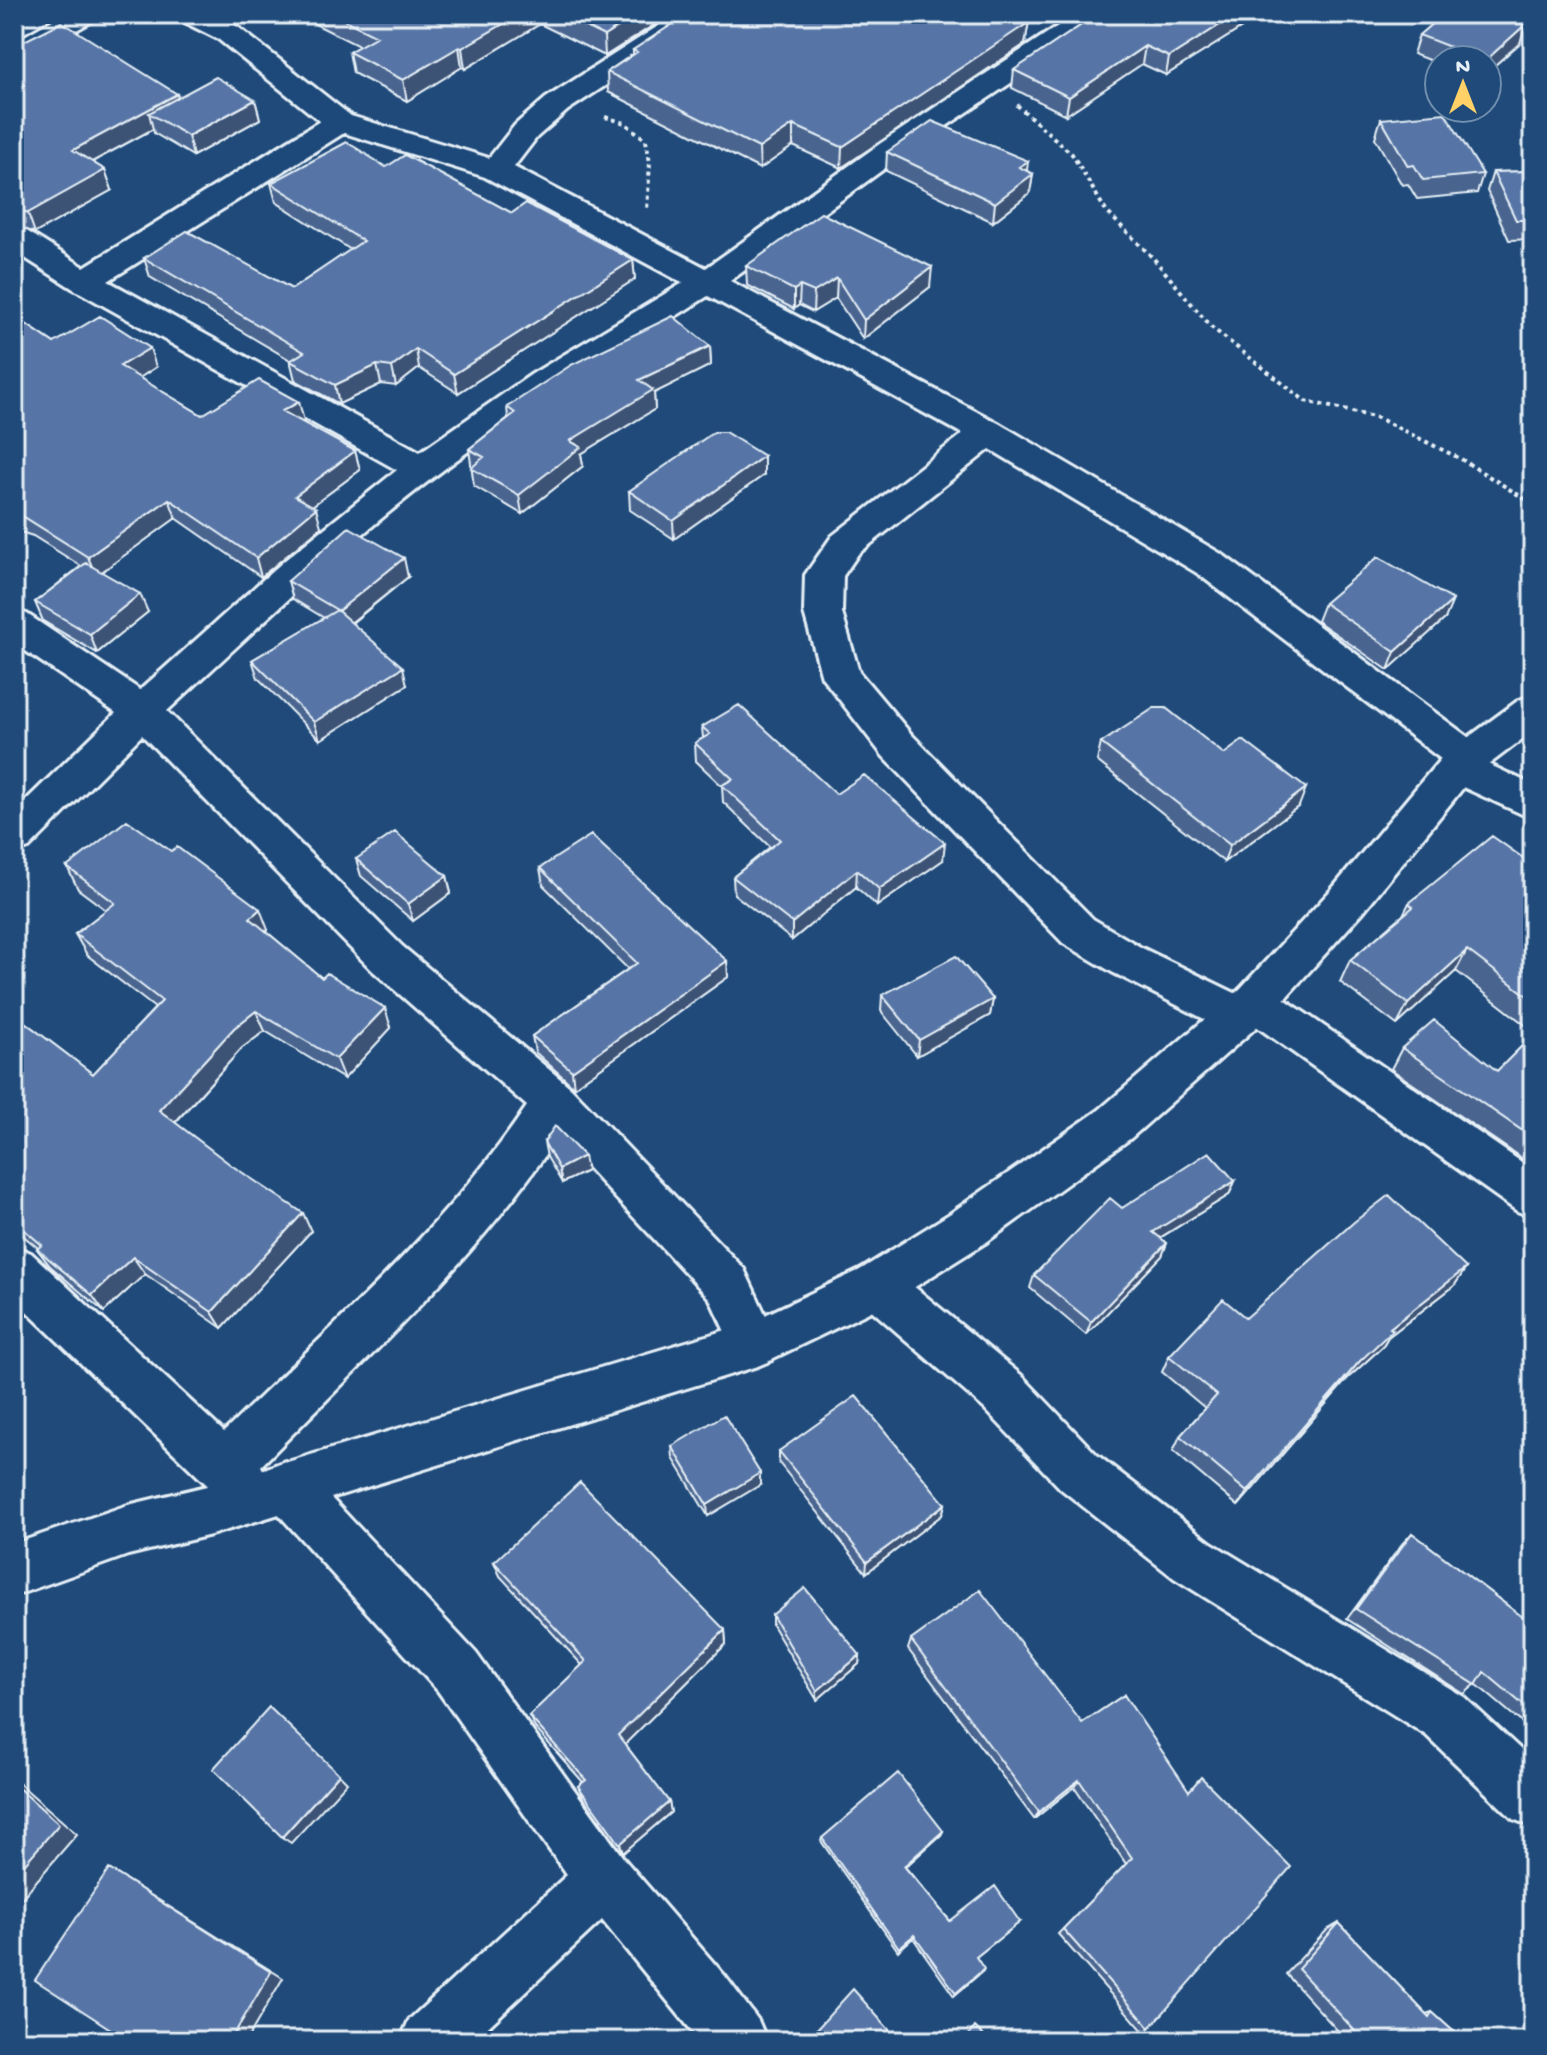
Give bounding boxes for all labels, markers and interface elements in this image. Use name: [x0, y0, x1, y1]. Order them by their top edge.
north arrow: [1423, 44, 1503, 124]
text: N: [1456, 55, 1470, 81]

